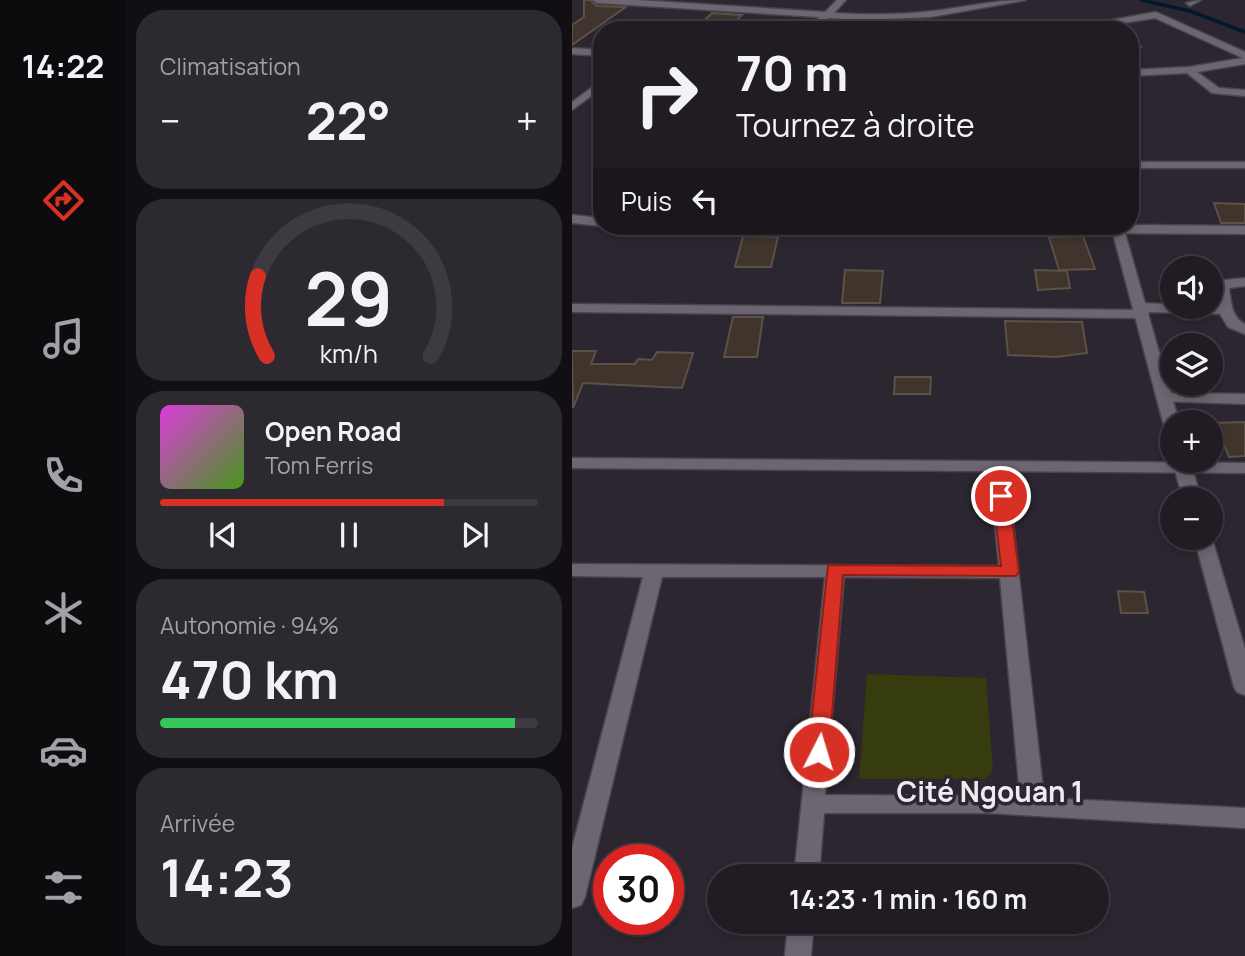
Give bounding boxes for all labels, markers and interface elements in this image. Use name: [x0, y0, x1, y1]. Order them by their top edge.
text: 70 m: [736, 39, 848, 106]
text: 14:22: [22, 44, 104, 88]
icon: right: [621, 49, 712, 140]
text: Climatisation: [160, 50, 301, 82]
text: 22°: [306, 85, 391, 156]
text: −: [160, 94, 181, 146]
text: +: [516, 94, 538, 146]
text: Tournez à droite: [736, 103, 975, 147]
icon: directions: [39, 176, 88, 225]
icon: left: [686, 182, 724, 220]
text: Puis: [621, 183, 672, 219]
text: 29: [305, 248, 393, 348]
map controls: [1160, 256, 1223, 550]
button: sound: [1160, 256, 1223, 319]
icon: music: [39, 314, 88, 363]
button: layers: [1160, 333, 1223, 396]
text: km/h: [320, 335, 378, 370]
button: +: [1160, 410, 1223, 473]
text: Open Road: [265, 413, 401, 449]
text: Tom Ferris: [265, 449, 373, 481]
icon: phone: [39, 451, 88, 500]
pin: [971, 466, 1031, 526]
icon: arrive: [982, 477, 1020, 515]
button: −: [1160, 487, 1223, 550]
icon: previous: [204, 516, 242, 554]
icon: pause: [330, 516, 368, 554]
icon: next: [456, 516, 494, 554]
icon: climate: [39, 588, 88, 637]
text: Autonomie · 94%: [160, 609, 339, 641]
text: 470 km: [160, 644, 339, 715]
position arrow: [782, 715, 856, 789]
icon: car: [39, 726, 88, 775]
district label: Cité Ngouan 1: [897, 772, 1083, 810]
text: Arrivée: [160, 807, 235, 839]
text: 14:23: [160, 842, 293, 913]
speed limit sign: 30: [593, 844, 684, 935]
icon: filters: [39, 863, 88, 912]
text: 14:23 · 1 min · 160 m: [789, 881, 1027, 917]

